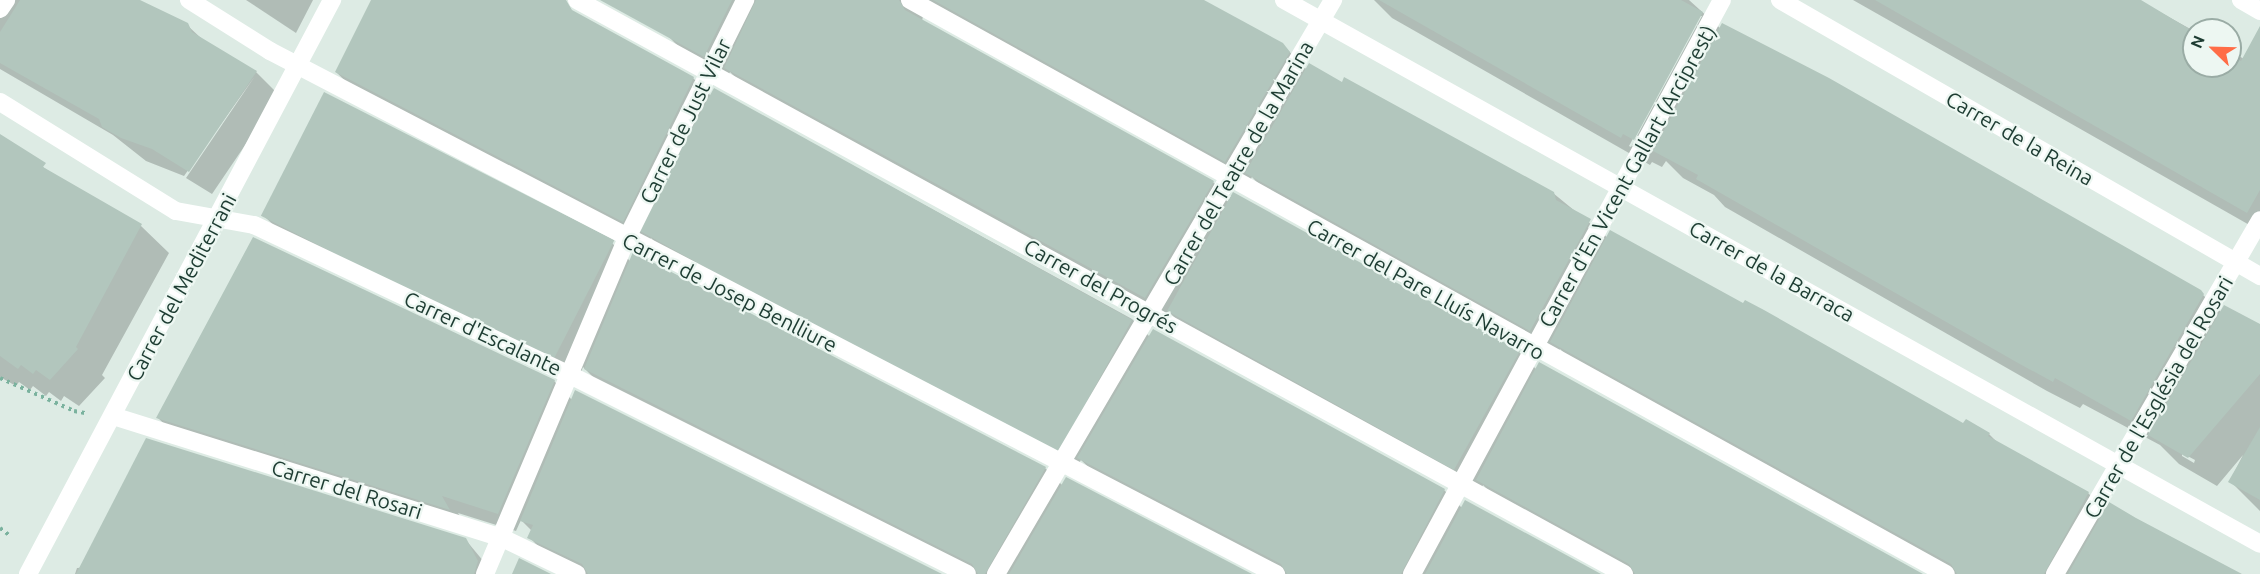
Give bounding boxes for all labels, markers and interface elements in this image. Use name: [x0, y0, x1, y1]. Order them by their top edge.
north arrow: [2182, 18, 2242, 78]
street label: Carrer d'En Vicent Gallart (Arciprest): [1533, 20, 1721, 332]
text: N: [2187, 33, 2208, 51]
street label: Carrer de Just Vilar: [634, 34, 736, 208]
street label: Carrer del Teatre de la Marina: [1157, 36, 1319, 290]
street label: Carrer de la Reina: [1942, 86, 2098, 190]
street label: Carrer del Mediterrani: [121, 189, 241, 385]
street label: Carrer del Pare Lluís Navarro: [1303, 213, 1549, 365]
street label: Carrer de la Barraca: [1685, 215, 1859, 327]
street label: Carrer de Josep Benlliure: [618, 227, 842, 357]
street label: Carrer del Progrés: [1020, 233, 1182, 339]
street label: Carrer de l'Església del Rosari: [2078, 271, 2238, 523]
street label: Carrer d'Escalante: [400, 285, 566, 381]
street label: Carrer del Rosari: [269, 454, 425, 524]

